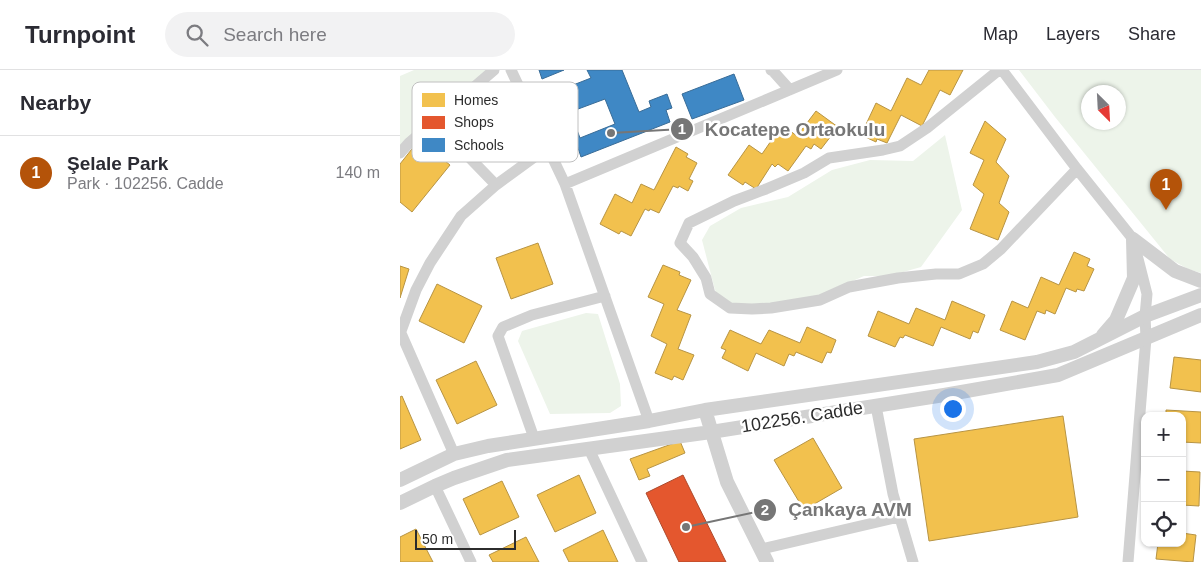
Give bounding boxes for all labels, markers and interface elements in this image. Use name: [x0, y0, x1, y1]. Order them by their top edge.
search box: [165, 12, 515, 57]
text: Turnpoint: [25, 21, 135, 48]
icon: search: [183, 21, 211, 49]
text: Search here: [223, 24, 327, 45]
text: Map: [983, 24, 1018, 44]
text: Layers: [1046, 24, 1100, 44]
text: Share: [1128, 24, 1176, 44]
legend: [412, 82, 578, 162]
north arrow: [1081, 85, 1126, 130]
text: Nearby: [20, 91, 91, 114]
text: Homes: [454, 92, 498, 108]
callout: Kocatepe Ortaokulu: [670, 112, 895, 146]
text: Shops: [454, 114, 494, 130]
text: Kocatepe Ortaokulu: [705, 119, 885, 140]
text: 1: [678, 120, 686, 137]
text: Schools: [454, 137, 504, 153]
text: Şelale Park: [67, 153, 168, 174]
text: 1: [32, 164, 40, 181]
text: 140 m: [336, 164, 380, 181]
pin: 1: [1150, 169, 1182, 210]
text: Park · 102256. Cadde: [67, 175, 224, 192]
your location: [940, 396, 966, 422]
street label: 102256. Cadde: [740, 397, 864, 437]
map controls: [1141, 412, 1186, 547]
button: +: [1141, 412, 1186, 457]
button: −: [1141, 457, 1186, 502]
callout: Çankaya AVM: [753, 493, 922, 527]
text: Çankaya AVM: [788, 499, 912, 520]
text: 2: [761, 501, 769, 518]
button: locate: [1141, 502, 1186, 547]
scale bar: [415, 527, 516, 550]
text: 50 m: [422, 531, 453, 547]

